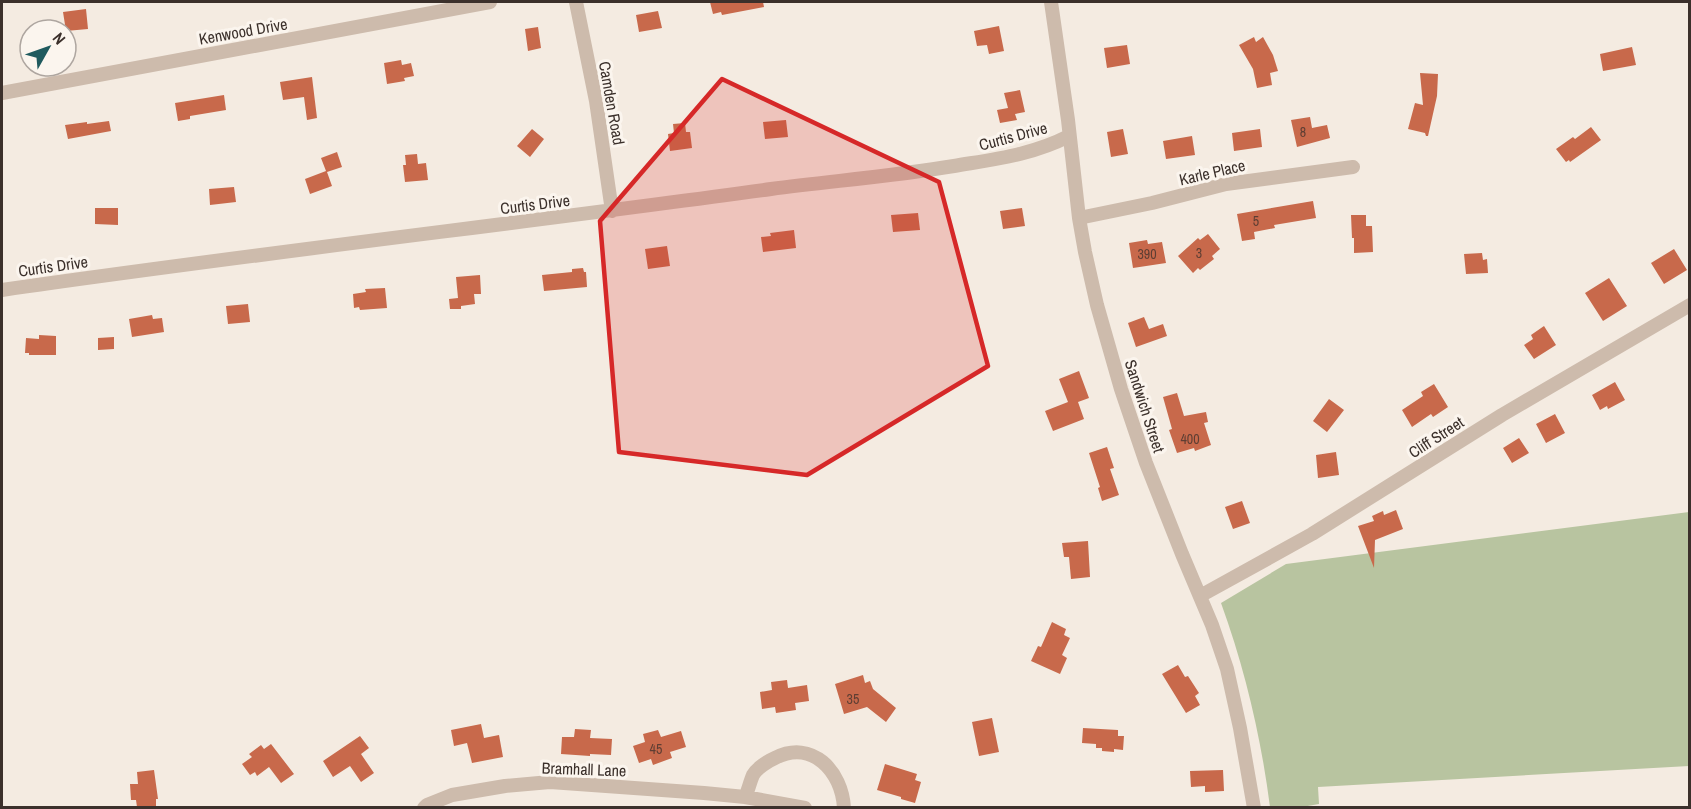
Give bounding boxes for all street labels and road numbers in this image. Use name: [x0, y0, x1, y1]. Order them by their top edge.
street label: Kenwood Drive: [197, 12, 289, 50]
street label: Camden Road: [594, 59, 630, 147]
street label: Curtis Drive: [976, 116, 1050, 156]
street label: Karle Place: [1177, 154, 1247, 190]
street label: Curtis Drive: [499, 189, 571, 219]
street label: Curtis Drive: [17, 250, 89, 282]
street label: Sandwich Street: [1120, 357, 1170, 456]
street label: Cliff Street: [1404, 411, 1468, 463]
street label: Bramhall Lane: [541, 757, 627, 781]

